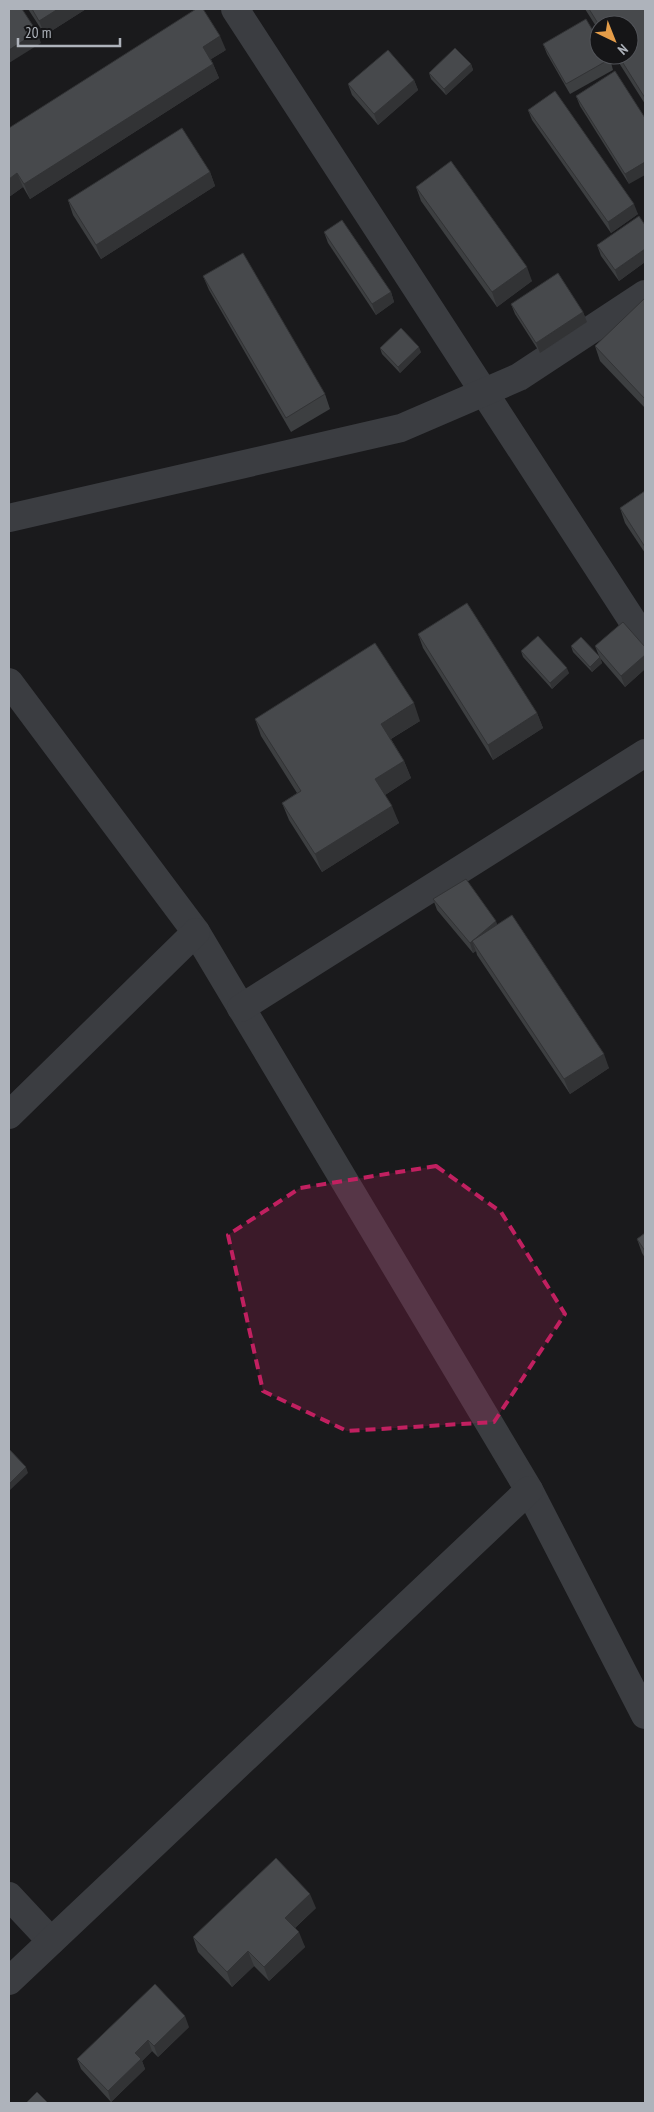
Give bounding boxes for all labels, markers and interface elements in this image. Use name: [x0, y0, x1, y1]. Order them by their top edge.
scale bar: [18, 15, 120, 47]
north arrow: [589, 15, 639, 65]
text: 20 m: [25, 23, 51, 42]
text: N: [614, 40, 632, 59]

